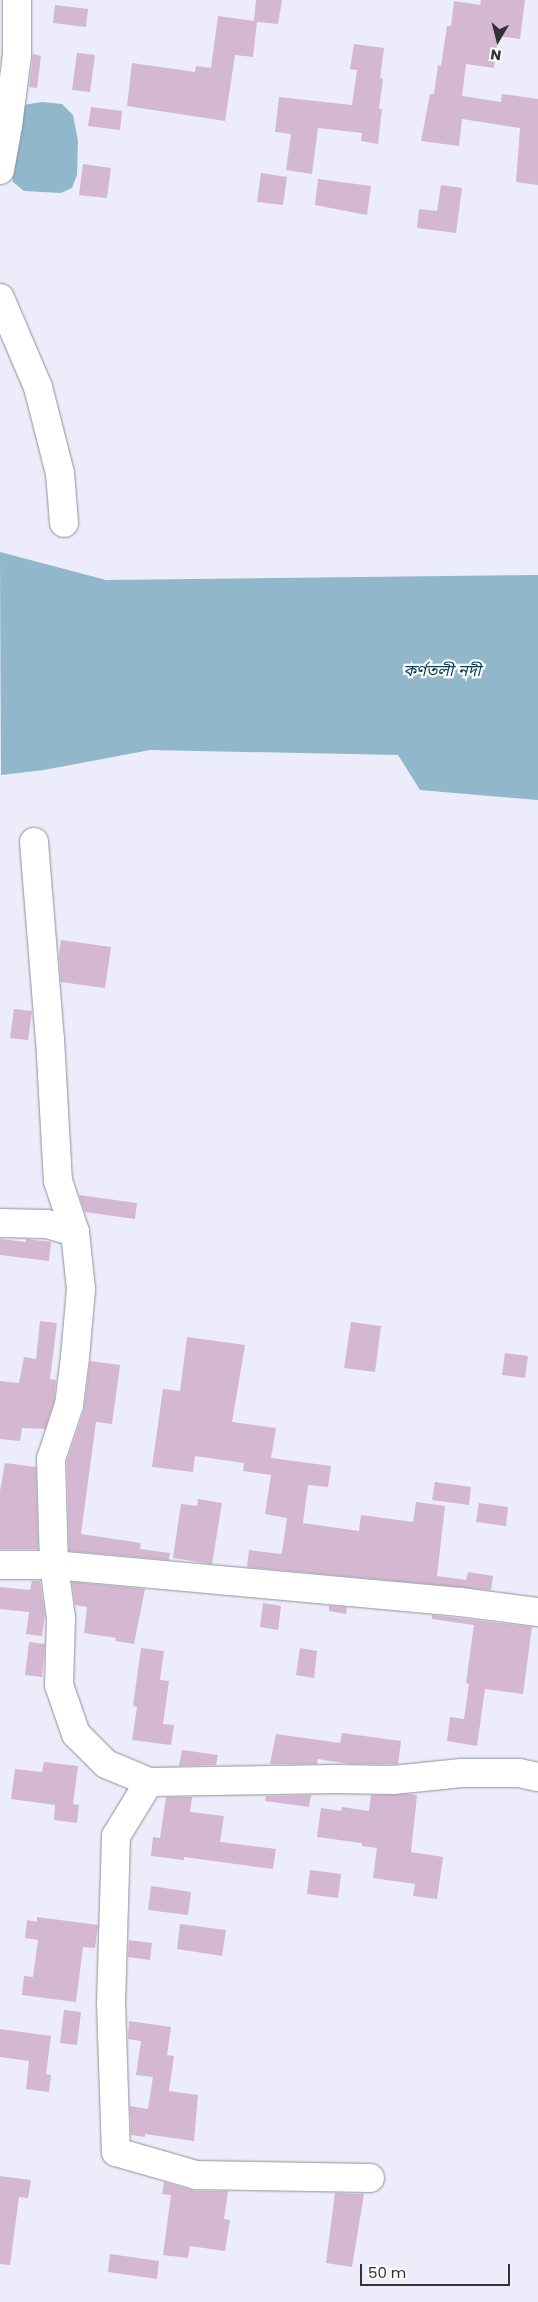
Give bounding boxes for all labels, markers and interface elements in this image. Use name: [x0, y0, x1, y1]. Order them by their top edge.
north arrow: [473, 15, 523, 65]
text: N: [489, 44, 503, 65]
water label: কর্ণতলী নদী: [403, 661, 481, 681]
scale bar: [363, 2254, 513, 2286]
text: 50 m: [368, 2262, 406, 2283]

